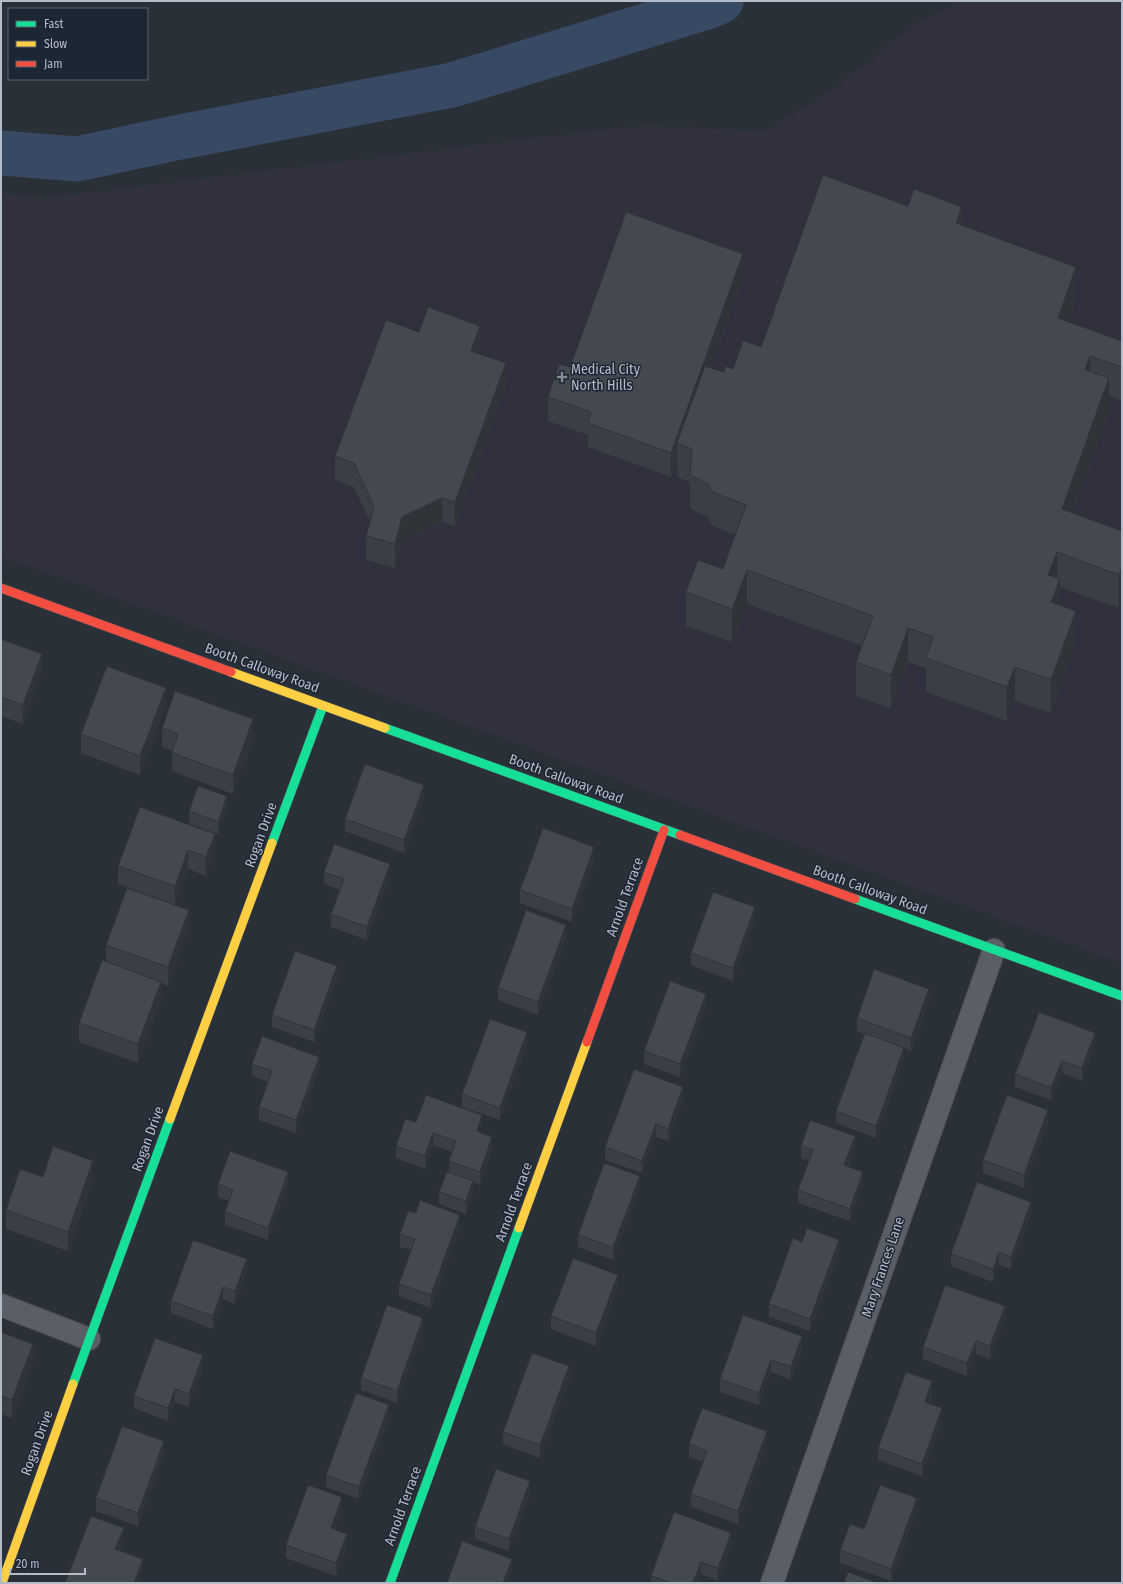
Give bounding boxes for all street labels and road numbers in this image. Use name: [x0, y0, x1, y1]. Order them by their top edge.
street label: Booth Calloway Road: [203, 639, 321, 697]
street label: Booth Calloway Road: [507, 750, 625, 808]
street label: Rogan Drive: [241, 800, 281, 870]
street label: Arnold Terrace: [603, 855, 647, 939]
street label: Booth Calloway Road: [811, 861, 929, 919]
street label: Rogan Drive: [128, 1104, 168, 1174]
street label: Arnold Terrace: [492, 1160, 536, 1244]
street label: Mary Frances Lane: [858, 1215, 908, 1319]
street label: Rogan Drive: [17, 1408, 57, 1478]
street label: Arnold Terrace: [381, 1464, 425, 1548]

